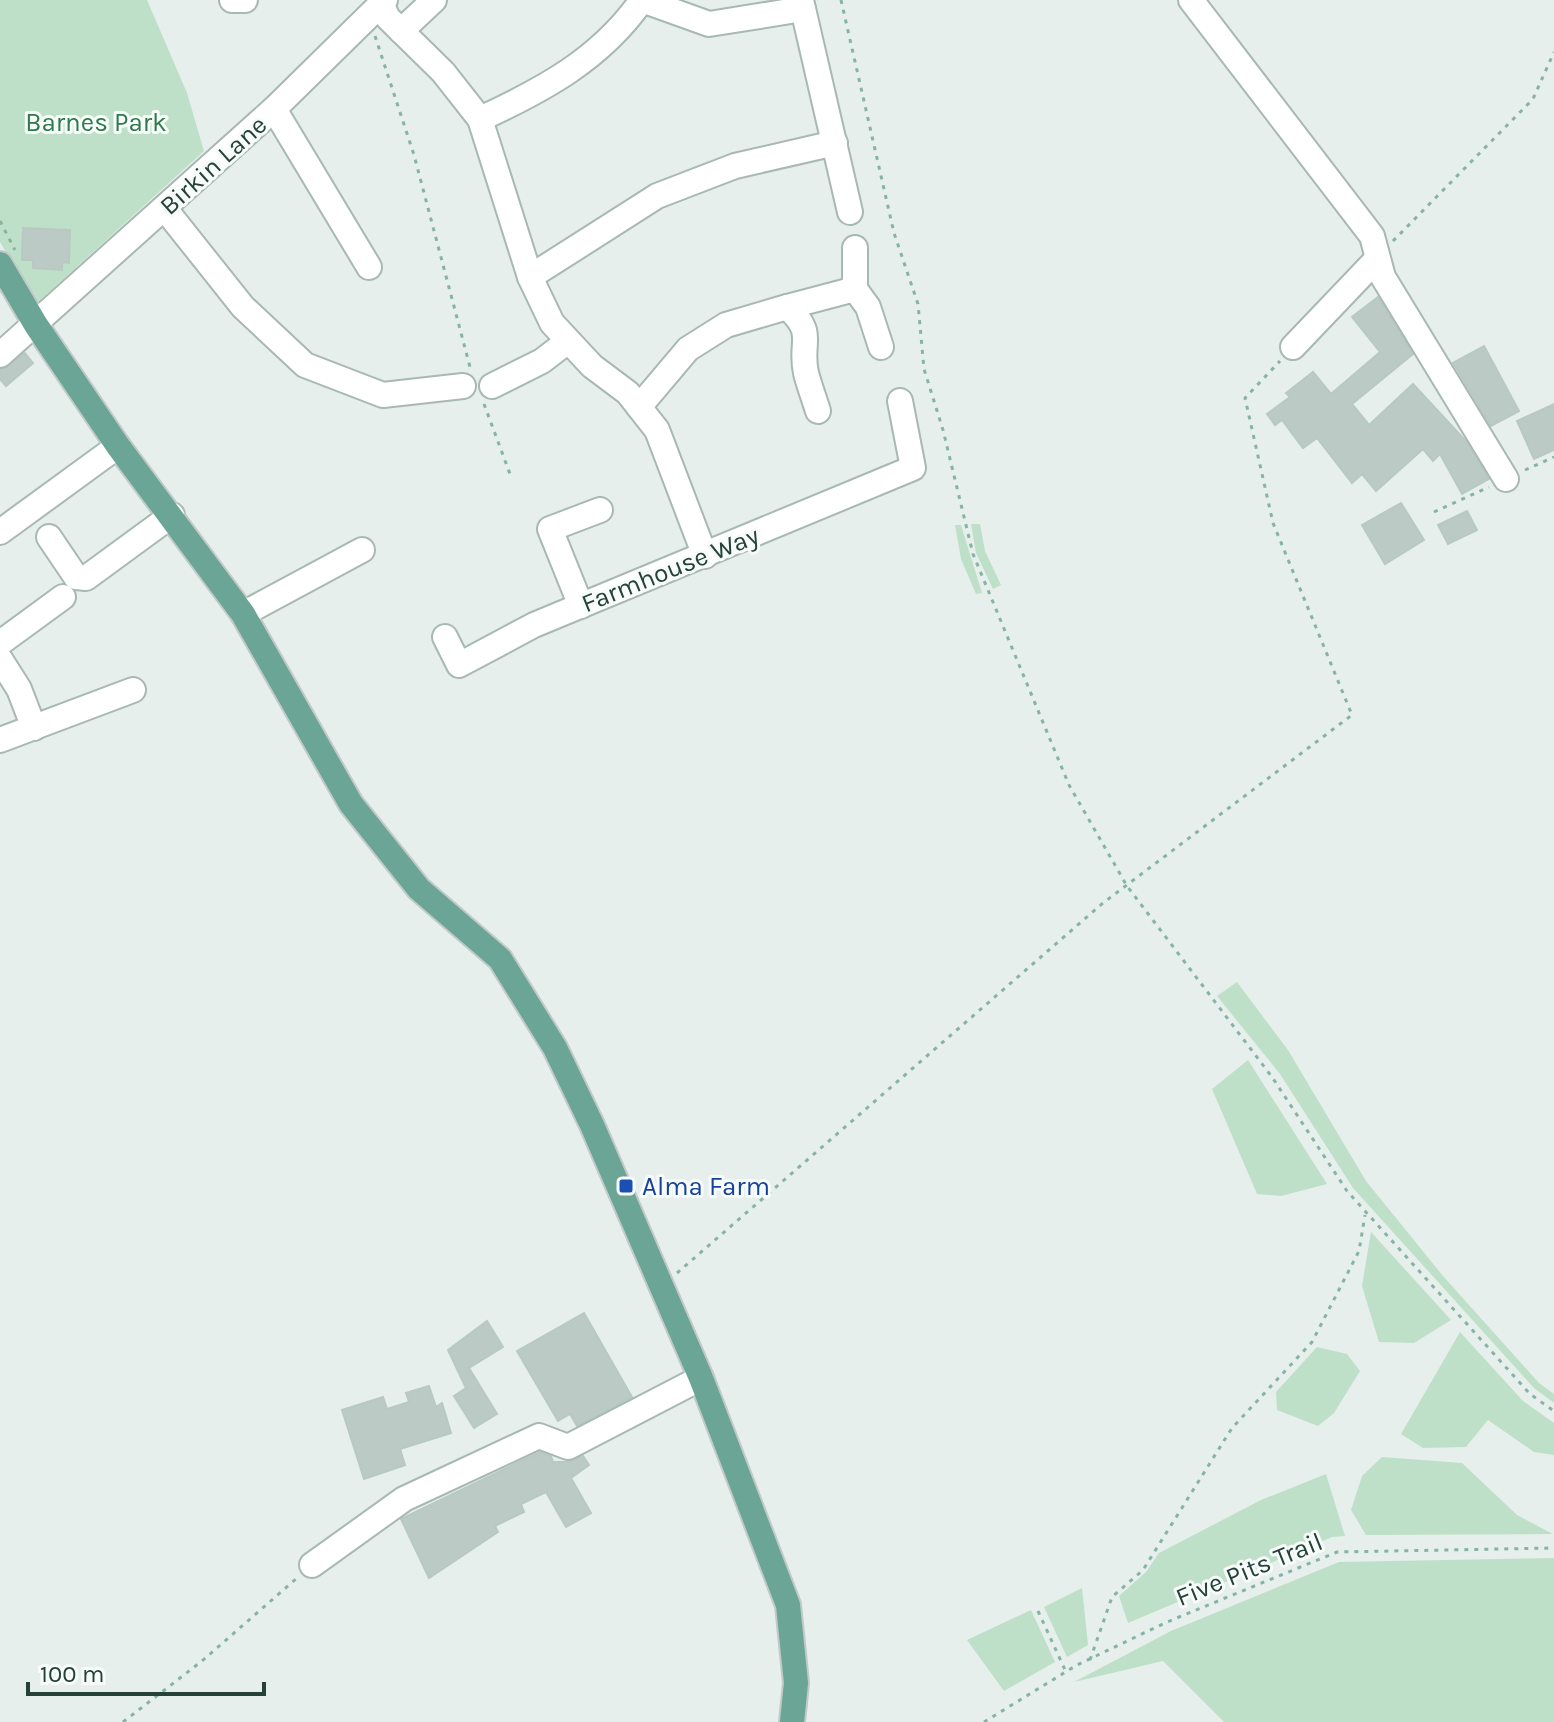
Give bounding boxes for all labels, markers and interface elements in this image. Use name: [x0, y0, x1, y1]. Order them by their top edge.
park label: Barnes Park: [25, 107, 167, 138]
street label: Birkin Lane: [154, 109, 273, 221]
street label: Farmhouse Way: [577, 520, 763, 619]
place label: Alma Farm: [642, 1171, 770, 1202]
marker: Alma Farm: [617, 1177, 635, 1195]
street label: Five Pits Trail: [1171, 1526, 1327, 1613]
scale bar: [28, 1646, 264, 1696]
text: 100 m: [40, 1660, 105, 1688]

